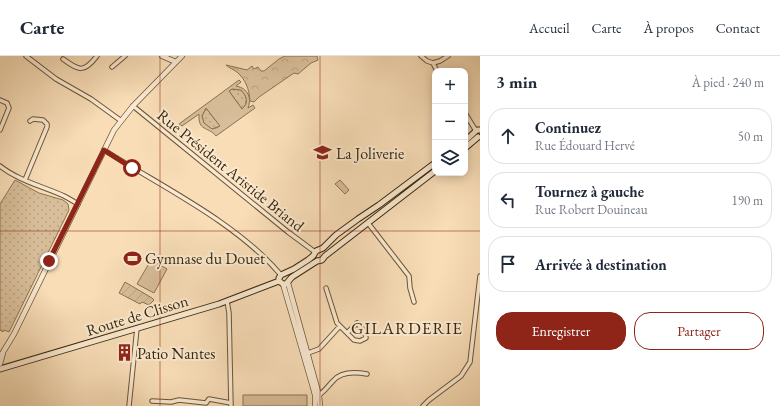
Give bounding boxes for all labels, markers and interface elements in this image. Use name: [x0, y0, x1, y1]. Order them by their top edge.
text: Carte: [20, 15, 64, 40]
text: Accueil: [529, 19, 570, 37]
text: Carte: [592, 19, 622, 37]
text: À propos: [644, 19, 694, 37]
text: Contact: [716, 19, 760, 37]
map controls: [432, 68, 468, 176]
button: +: [432, 68, 468, 104]
text: 3 min: [496, 71, 537, 93]
text: À pied · 240 m: [692, 74, 764, 91]
button: −: [432, 104, 468, 140]
street label: Rue Président Aristide Briand: [153, 105, 309, 237]
text: Continuez: [535, 118, 601, 137]
icon: ahead: [497, 125, 519, 147]
text: 50 m: [738, 128, 763, 145]
text: Rue Édouard Hervé: [535, 137, 635, 154]
button: layers: [432, 140, 468, 176]
school or university icon: La Joliverie: [313, 143, 333, 163]
place label: La Joliverie: [336, 143, 404, 164]
route start: [123, 159, 141, 177]
text: Tournez à gauche: [535, 182, 644, 201]
icon: left: [497, 189, 519, 211]
text: 190 m: [732, 192, 763, 209]
text: Rue Robert Douineau: [535, 201, 648, 218]
sports icon: Gymnase du Douet: [122, 248, 142, 268]
place label: Gymnase du Douet: [145, 248, 265, 269]
route end: [40, 252, 58, 270]
icon: arrive: [497, 253, 519, 275]
text: Arrivée à destination: [535, 255, 667, 274]
street label: Route de Clisson: [84, 290, 191, 341]
button: Enregistrer: [496, 312, 626, 350]
button: Partager: [634, 312, 764, 350]
district label: GILARDERIE: [351, 317, 463, 339]
building icon: Patio Nantes: [114, 343, 134, 363]
place label: Patio Nantes: [137, 343, 215, 364]

